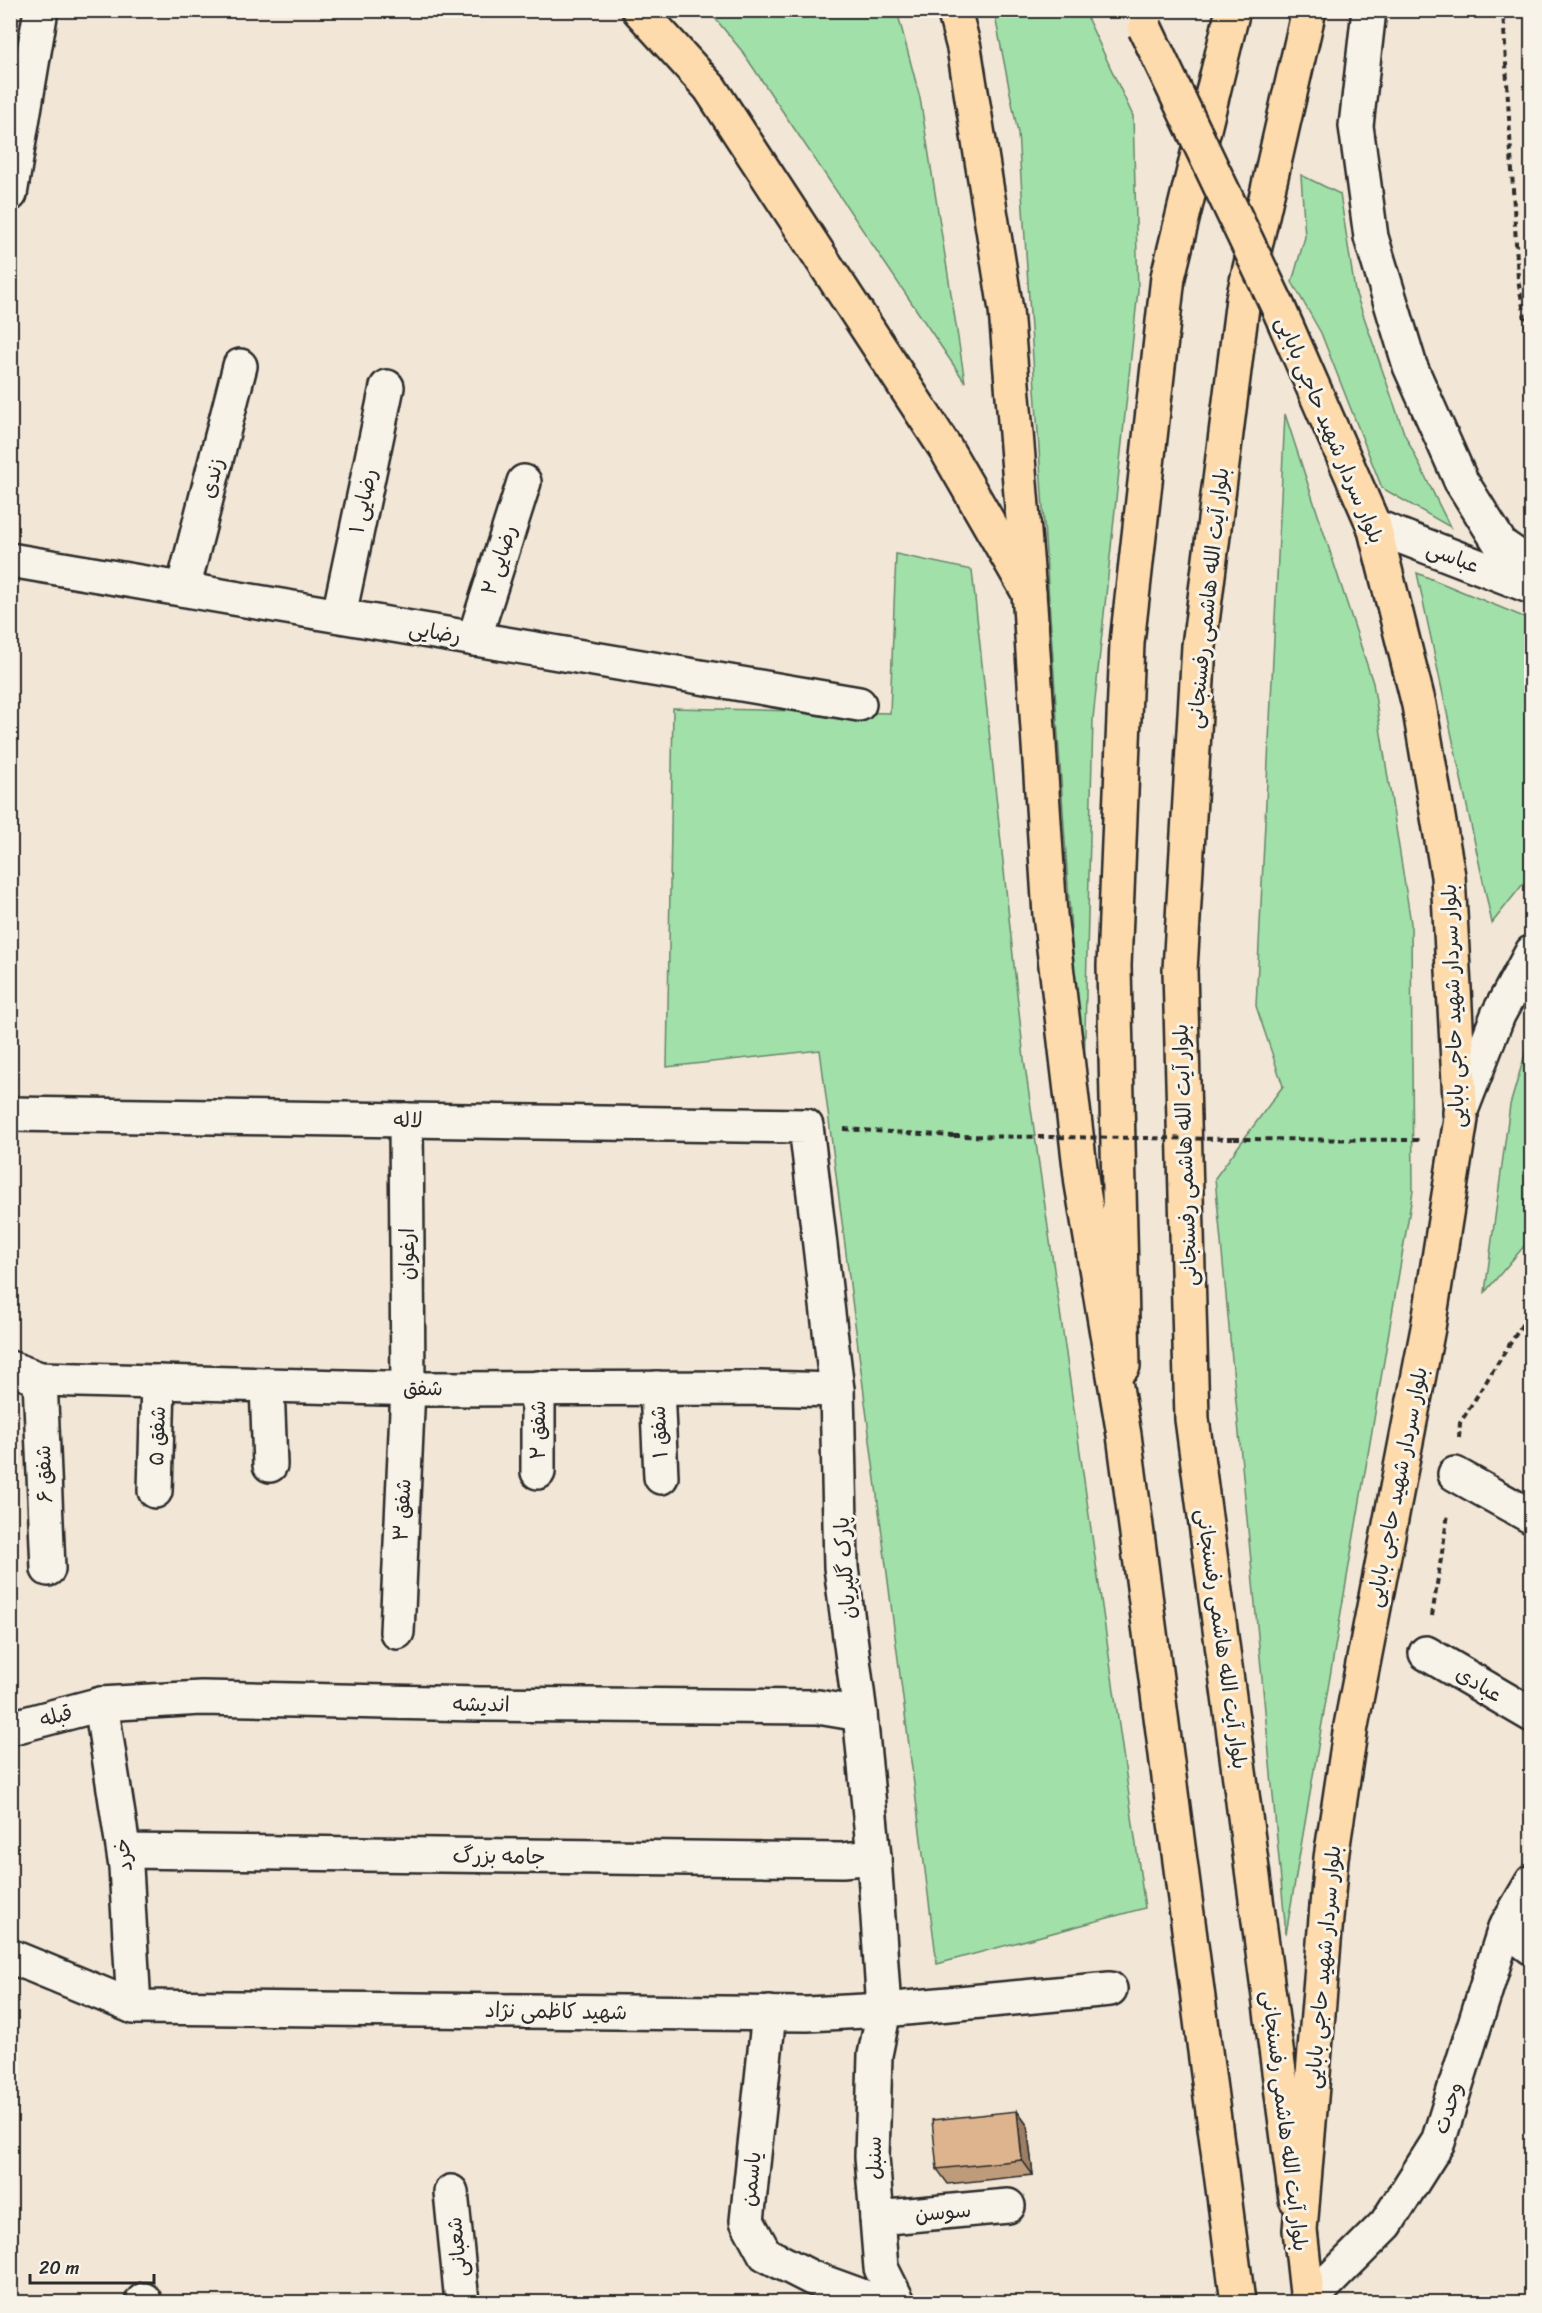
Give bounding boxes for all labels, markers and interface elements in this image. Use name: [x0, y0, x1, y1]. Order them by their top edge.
street label: بلوار سردار شهید حاجی بابایی: [1265, 310, 1395, 550]
street label: زندی: [189, 454, 235, 502]
street label: رضایی ۱: [338, 465, 388, 537]
street label: بلوار آیت الله هاشمی رفسنجانی: [1175, 465, 1241, 731]
street label: رضایی ۲: [470, 520, 528, 600]
street label: عباسی: [1421, 530, 1485, 584]
street label: رضایی: [406, 609, 464, 655]
street label: بلوار سردار شهید حاجی بابایی: [1430, 883, 1476, 1129]
street label: بلوار آیت الله هاشمی رفسنجانی: [1161, 1023, 1209, 1287]
street label: لاله: [393, 1101, 423, 1139]
street label: ارغوان: [388, 1228, 426, 1280]
street label: بلوار سردار شهید حاجی بابایی: [1355, 1363, 1439, 1611]
street label: شفق: [403, 1369, 443, 1407]
street label: شفق ۲: [519, 1400, 557, 1460]
street label: شفق ۵: [137, 1405, 177, 1467]
street label: شفق ۱: [639, 1405, 679, 1459]
street label: شفق ۶: [24, 1444, 64, 1504]
street label: شفق ۳: [381, 1478, 423, 1542]
street label: بلوار آیت الله هاشمی رفسنجانی: [1185, 1506, 1259, 1772]
street label: پارک گلپریان: [822, 1516, 868, 1620]
street label: عبادی: [1448, 1655, 1510, 1713]
street label: اندیشه: [452, 1684, 510, 1724]
street label: قبله: [35, 1693, 77, 1739]
street label: خرد: [102, 1836, 144, 1874]
street label: جامه بزرگ: [452, 1836, 546, 1876]
street label: بلوار سردار شهید حاجی بابایی: [1293, 1844, 1353, 2090]
street label: بلوار آیت الله هاشمی رفسنجانی: [1250, 1988, 1320, 2254]
street label: شهید کاظمی نژاد: [485, 1991, 627, 2031]
street label: وحدت: [1422, 2077, 1474, 2139]
street label: سنبل: [855, 2136, 893, 2180]
street label: یاسمن: [729, 2150, 773, 2208]
street label: سوسن: [913, 2191, 973, 2233]
street label: شعبانی: [435, 2215, 479, 2279]
scale bar: [30, 2247, 154, 2285]
text: 20 m: [39, 2252, 79, 2284]

